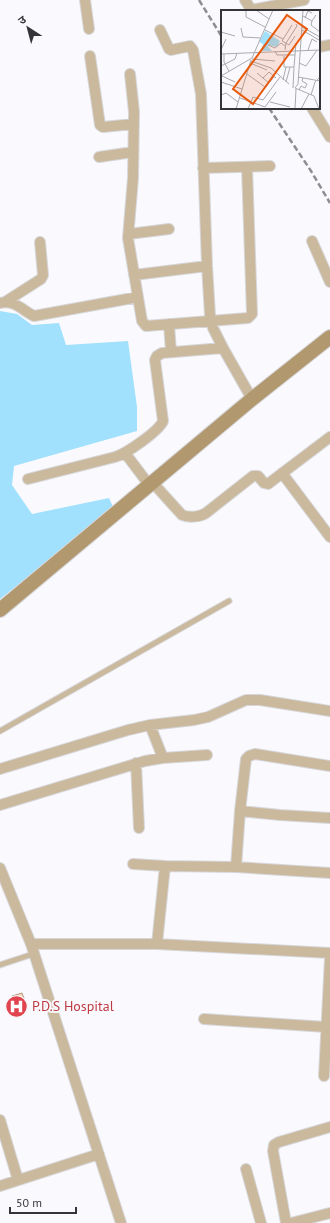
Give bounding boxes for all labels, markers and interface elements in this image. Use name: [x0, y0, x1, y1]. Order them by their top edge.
north arrow: [8, 8, 48, 48]
inset map: [221, 10, 320, 109]
text: उ: [15, 12, 29, 27]
hospital icon: P.D.S Hospital: [4, 993, 30, 1019]
place label: P.D.S Hospital: [32, 997, 114, 1015]
scale bar: [10, 1189, 76, 1215]
text: 50 m: [16, 1195, 42, 1210]

